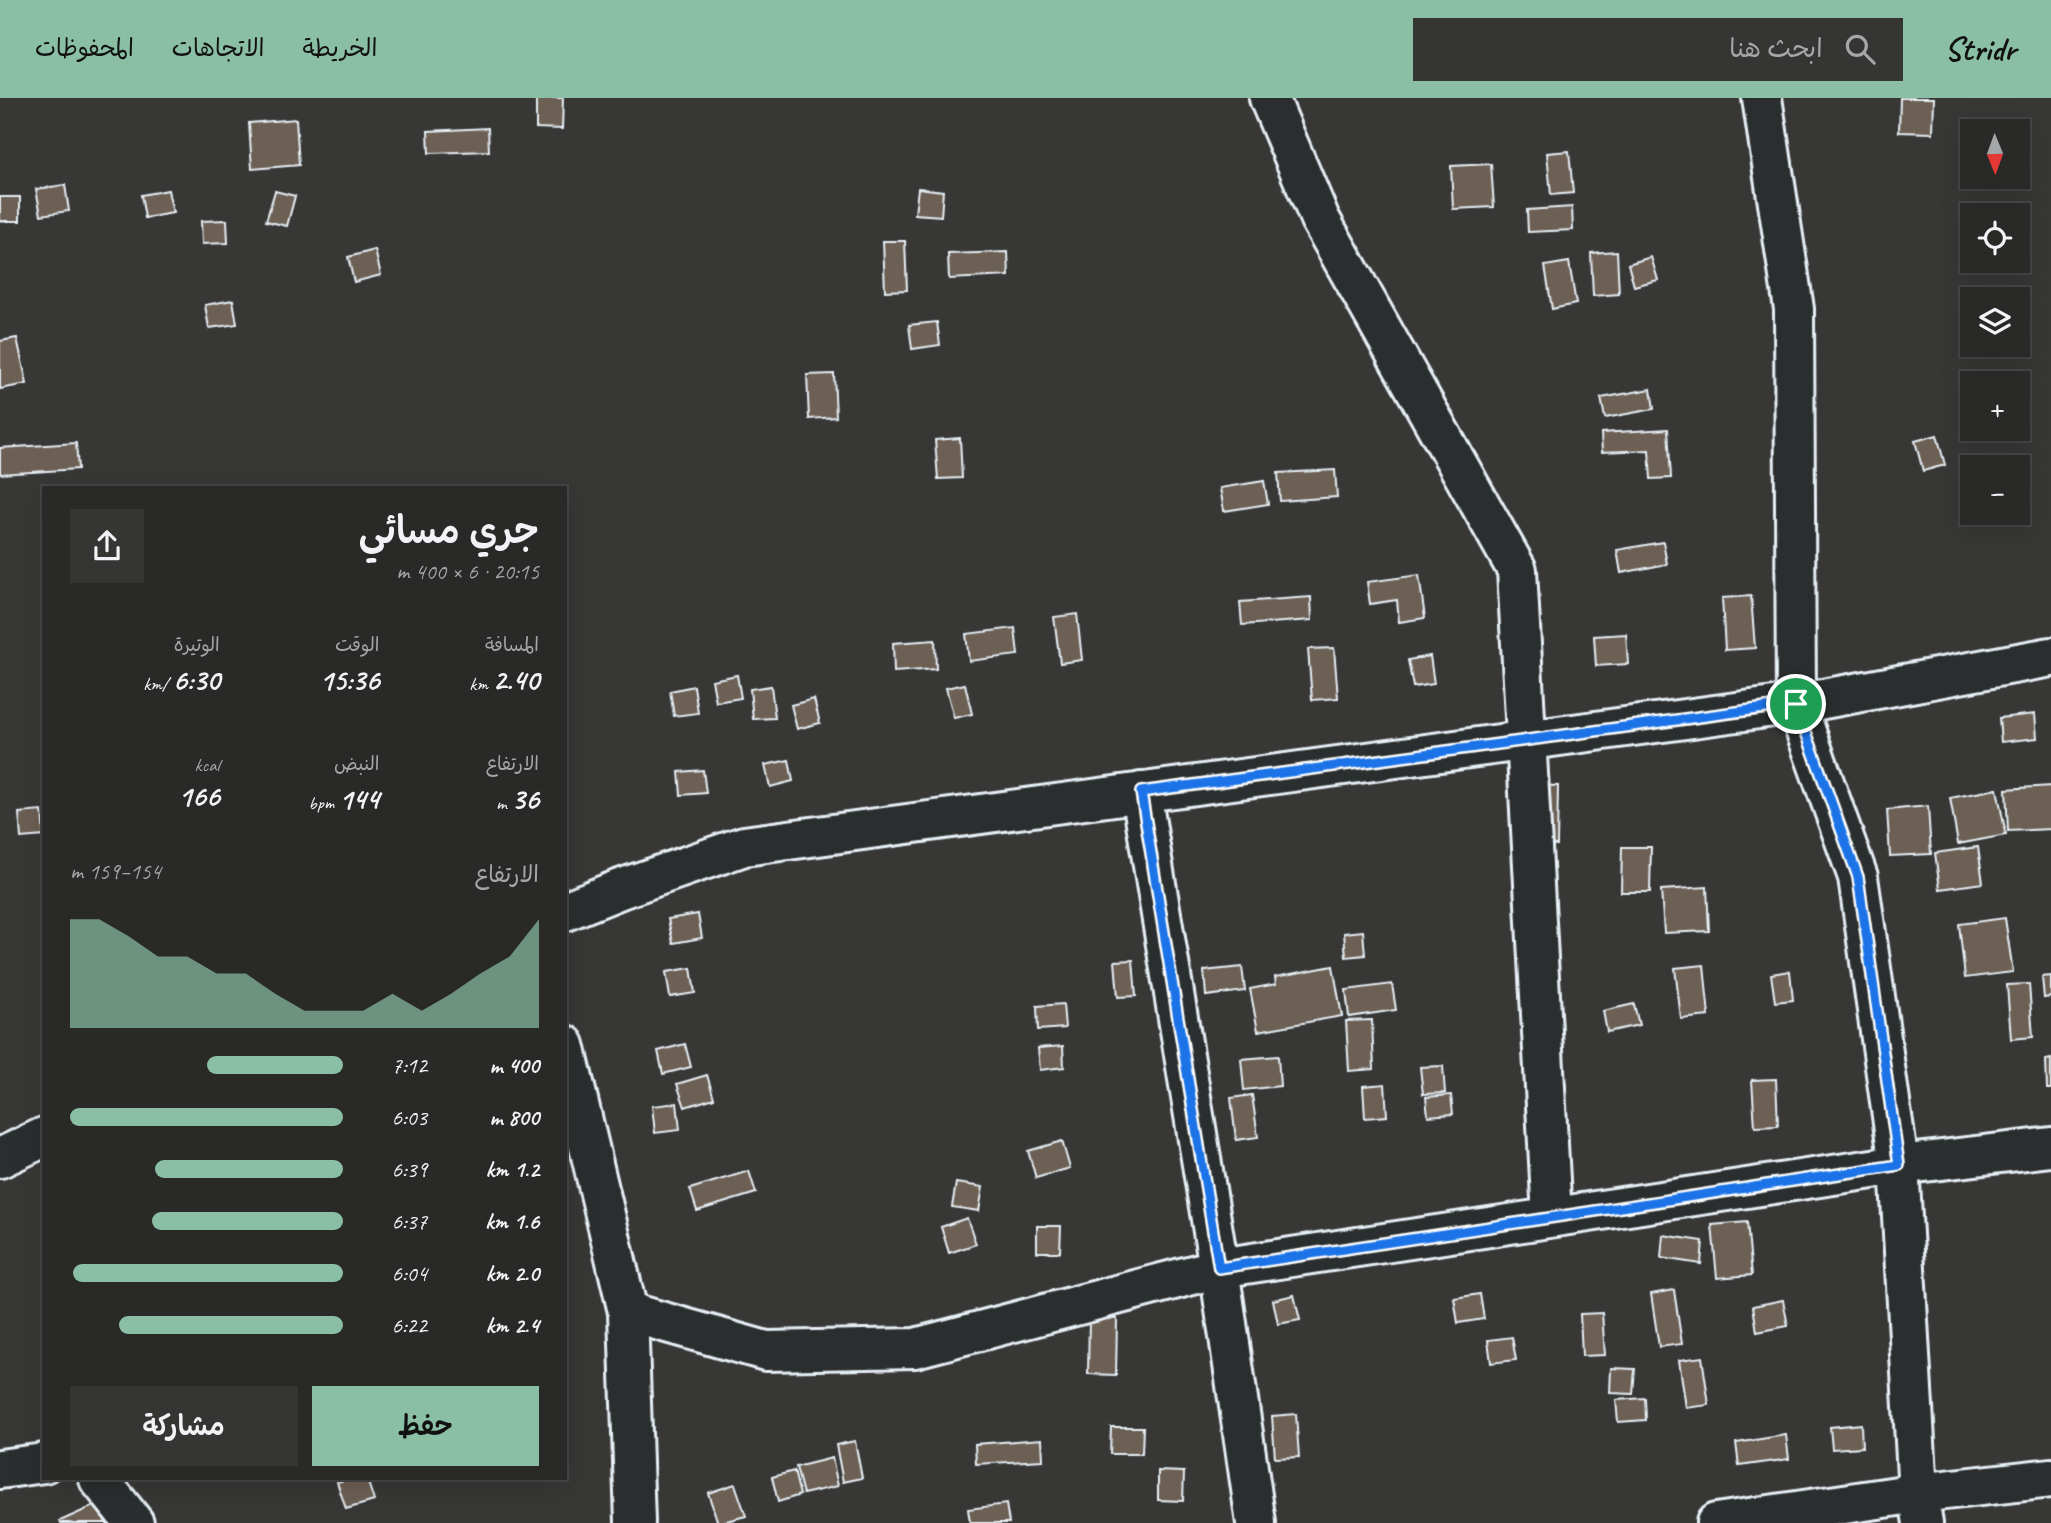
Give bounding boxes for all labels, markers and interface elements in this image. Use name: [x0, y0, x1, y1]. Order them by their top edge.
search box: [1413, 18, 1903, 81]
text: Stridr: [1945, 28, 2016, 70]
icon: search: [1841, 30, 1879, 68]
text: ابحث هنا: [1729, 32, 1823, 65]
text: المحفوظات: [35, 33, 134, 63]
text: الاتجاهات: [172, 33, 265, 63]
text: الخريطة: [303, 33, 377, 63]
north arrow: [1960, 119, 2030, 189]
map controls: [1960, 119, 2030, 525]
button: locate: [1960, 203, 2030, 273]
button: layers: [1960, 287, 2030, 357]
button: +: [1960, 371, 2030, 441]
button: −: [1960, 455, 2030, 525]
text: جري مسائي: [359, 507, 539, 554]
button: share: [70, 509, 144, 583]
text: 20:15 · 6 × 400 m: [396, 557, 539, 586]
text: الوتيرة: [174, 633, 220, 657]
text: الوقت: [335, 633, 379, 657]
text: المسافة: [485, 633, 539, 657]
text: 6:30: [173, 661, 220, 699]
text: 15:36: [319, 661, 379, 699]
text: 2.40: [493, 661, 539, 699]
text: /km: [143, 672, 173, 696]
text: km: [469, 672, 493, 696]
pin: [1766, 674, 1826, 734]
icon: arrive: [1777, 685, 1815, 723]
text: النبض: [334, 752, 379, 776]
text: الارتفاع: [486, 752, 539, 776]
text: kcal: [195, 753, 220, 777]
text: 166: [178, 777, 220, 815]
text: 144: [339, 780, 379, 818]
text: 36: [511, 780, 539, 818]
text: bpm: [308, 791, 339, 815]
text: m: [496, 791, 511, 815]
text: 154–159 m: [70, 857, 161, 886]
text: الارتفاع: [475, 860, 539, 889]
text: 7:12: [391, 1051, 427, 1080]
text: 400 m: [489, 1051, 539, 1080]
text: 6:03: [391, 1103, 427, 1132]
text: 800 m: [489, 1103, 539, 1132]
text: 6:39: [391, 1155, 427, 1184]
text: 1.2 km: [485, 1155, 539, 1184]
text: 6:37: [391, 1207, 427, 1236]
text: 1.6 km: [485, 1207, 539, 1236]
text: 6:04: [391, 1259, 427, 1288]
text: 2.0 km: [485, 1259, 539, 1288]
text: 6:22: [391, 1311, 427, 1340]
text: 2.4 km: [485, 1311, 539, 1340]
button: مشاركة: [70, 1386, 298, 1466]
button: حفظ: [312, 1386, 539, 1466]

